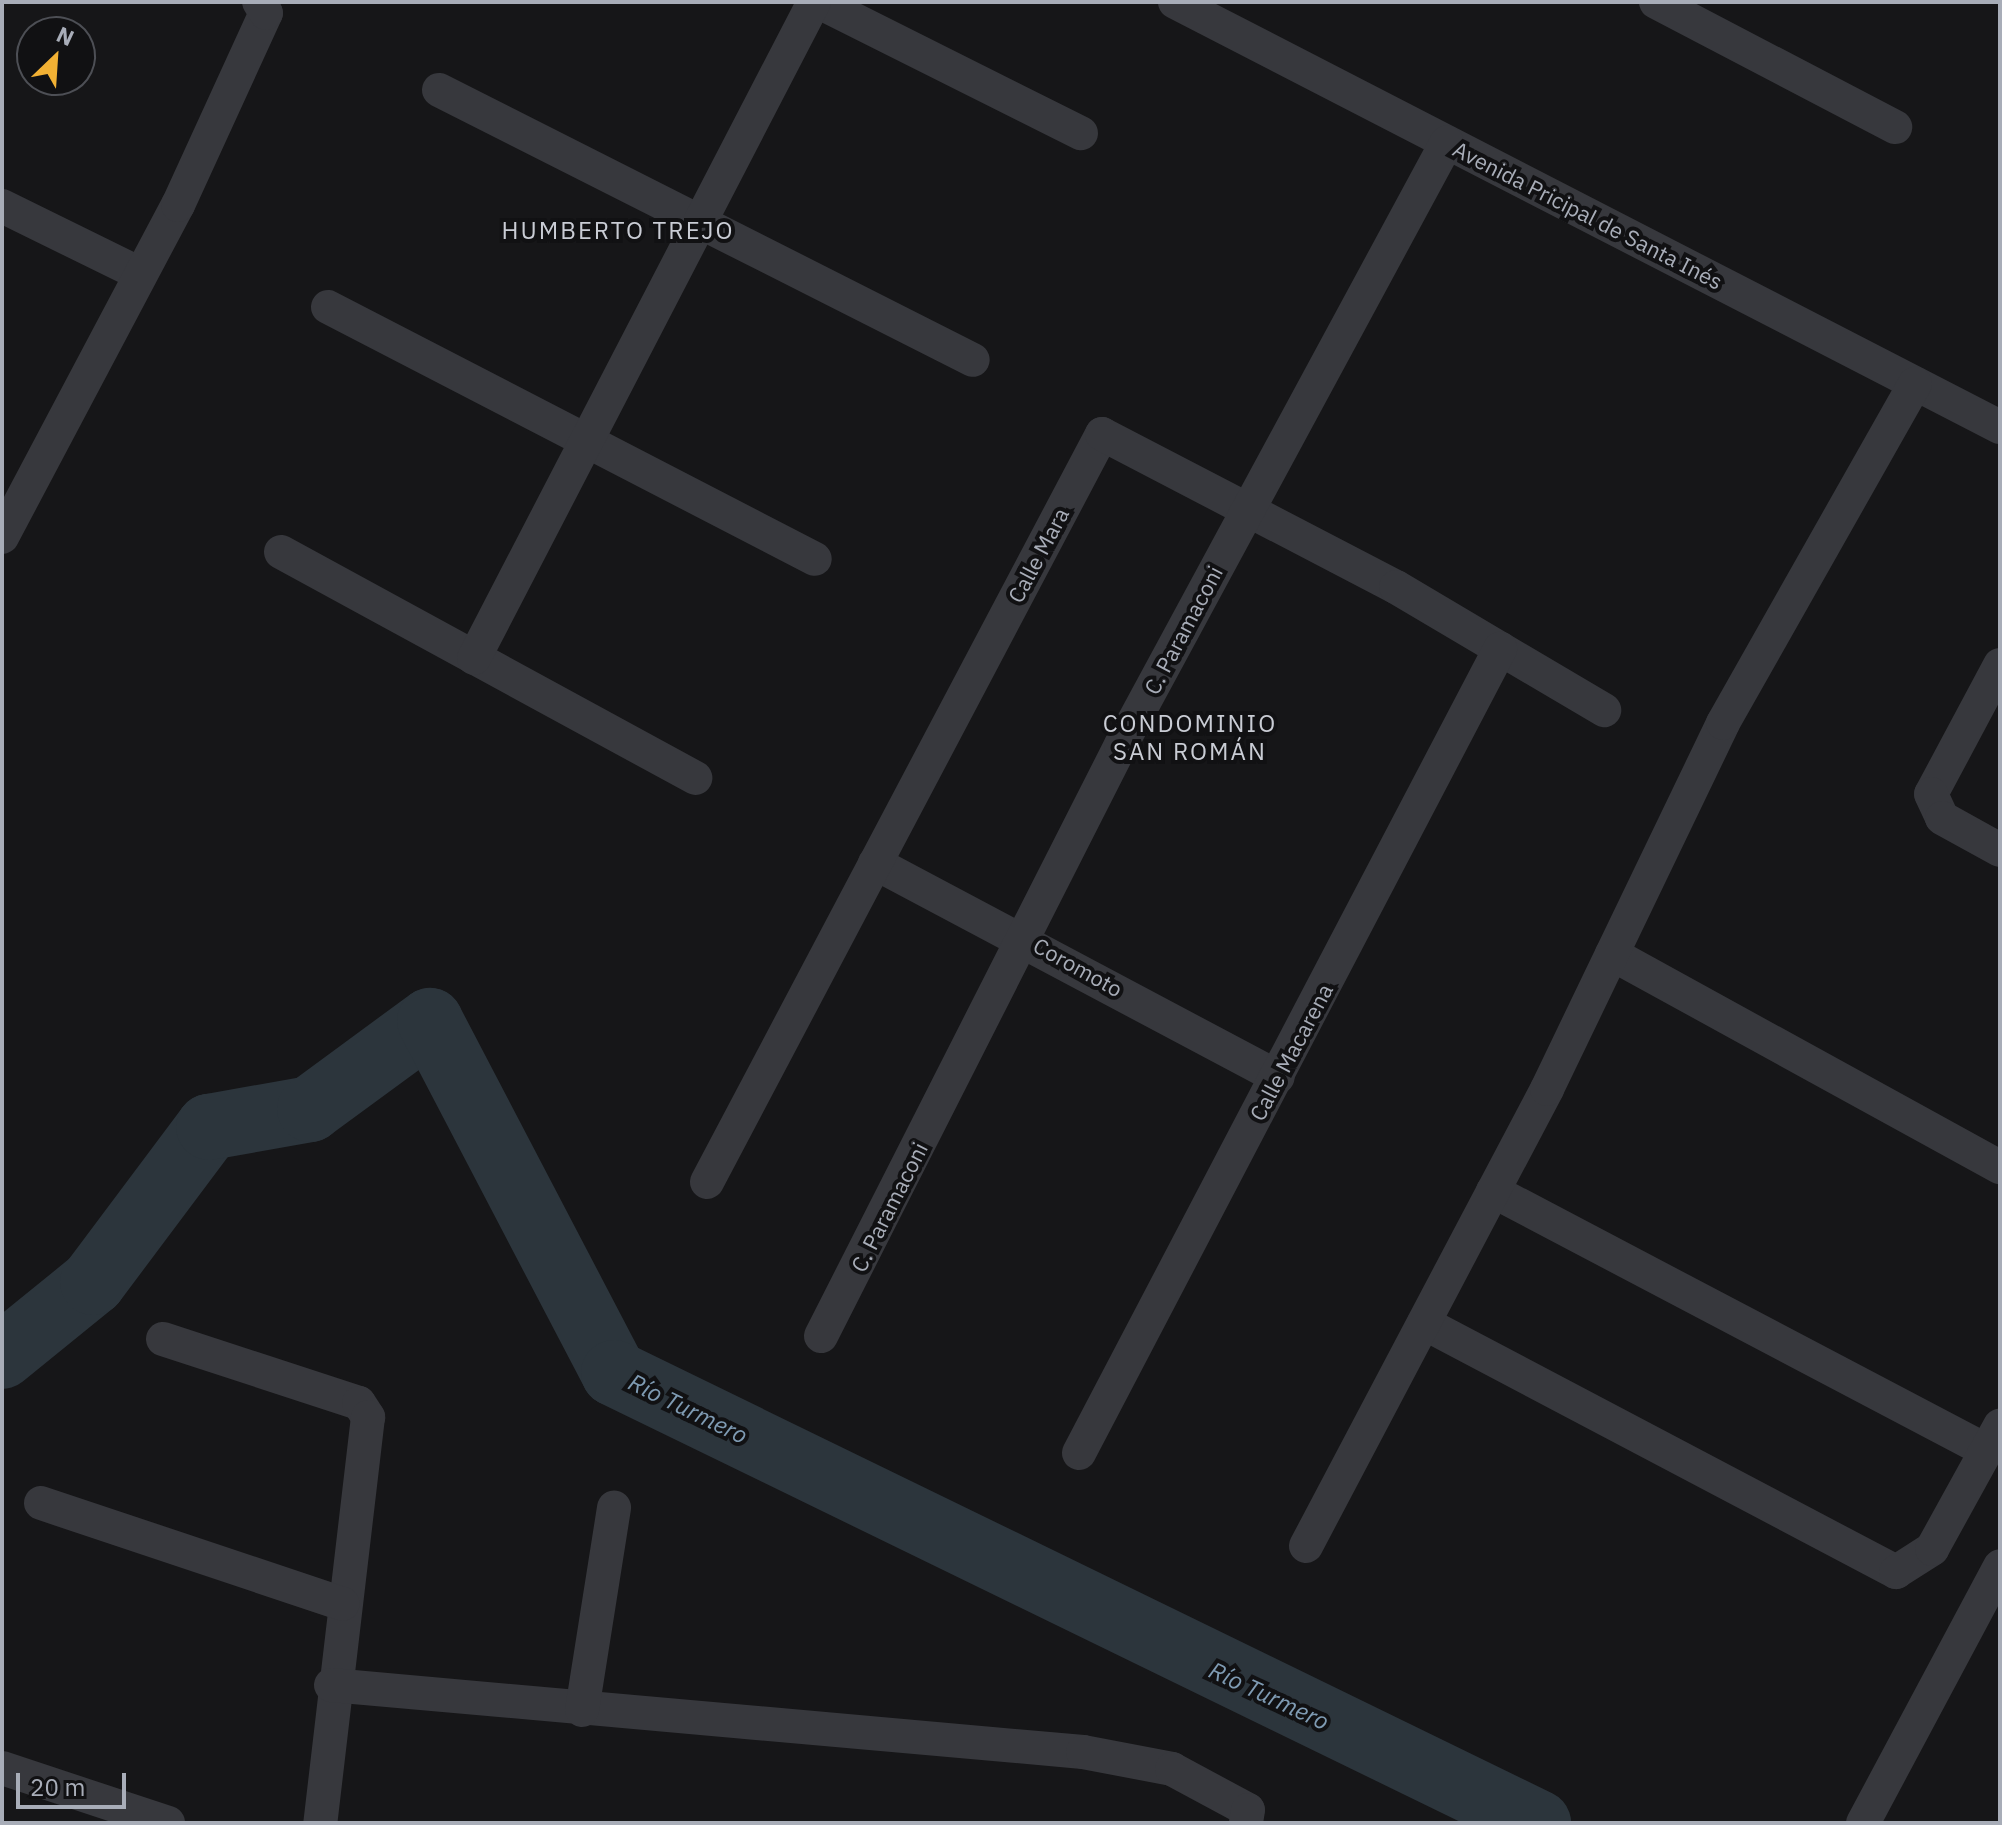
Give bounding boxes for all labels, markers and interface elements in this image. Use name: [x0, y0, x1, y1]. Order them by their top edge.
north arrow: [16, 16, 96, 96]
text: N: [52, 19, 79, 52]
street label: Avenida Pricipal de Santa Inés: [1449, 135, 1727, 295]
district label: HUMBERTO TREJO: [501, 217, 735, 245]
street label: Calle Mara: [1002, 503, 1074, 607]
street label: C. Paramaconi: [1138, 561, 1228, 699]
district label: CONDOMINIO SAN ROMÁN: [1103, 710, 1277, 766]
street label: Coromoto: [1029, 932, 1127, 1002]
street label: Calle Macarena: [1244, 979, 1338, 1125]
street label: C. Paramaconi: [845, 1138, 933, 1276]
water label: Río Turmero: [624, 1368, 752, 1450]
water label: Río Turmero: [1204, 1656, 1334, 1736]
scale bar: [20, 1757, 130, 1807]
text: 20 m: [30, 1771, 85, 1803]

